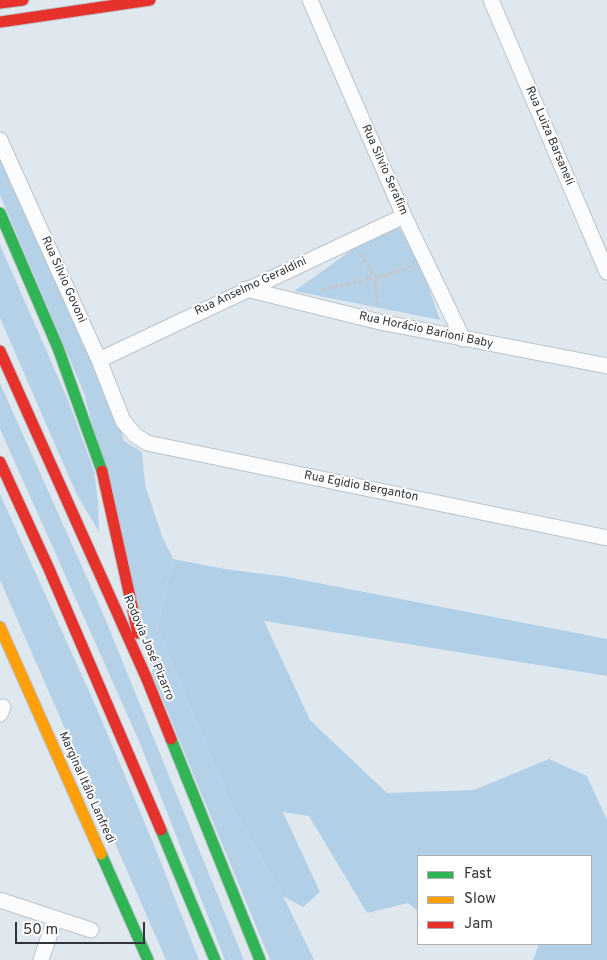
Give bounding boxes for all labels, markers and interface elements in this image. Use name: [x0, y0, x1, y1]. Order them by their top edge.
street label: Rua Luiza Barsaneli: [522, 84, 576, 188]
street label: Rua Silvio Serafim: [358, 123, 410, 217]
street label: Rua Silvio Govoni: [37, 234, 89, 326]
street label: Rua Anselmo Geraldini: [193, 255, 309, 319]
street label: Rua Horácio Barioni Baby: [357, 310, 495, 352]
street label: Rua Egidio Berganton: [303, 469, 419, 505]
street label: Rodovia José Pizarro: [119, 593, 177, 703]
street label: Marginal Itálo Lanfredi: [55, 730, 117, 846]
legend: [417, 855, 592, 945]
text: Fast: [464, 865, 492, 884]
text: Slow: [464, 890, 496, 909]
scale bar: [18, 912, 148, 944]
text: Jam: [464, 915, 493, 934]
text: 50 m: [23, 921, 58, 940]

